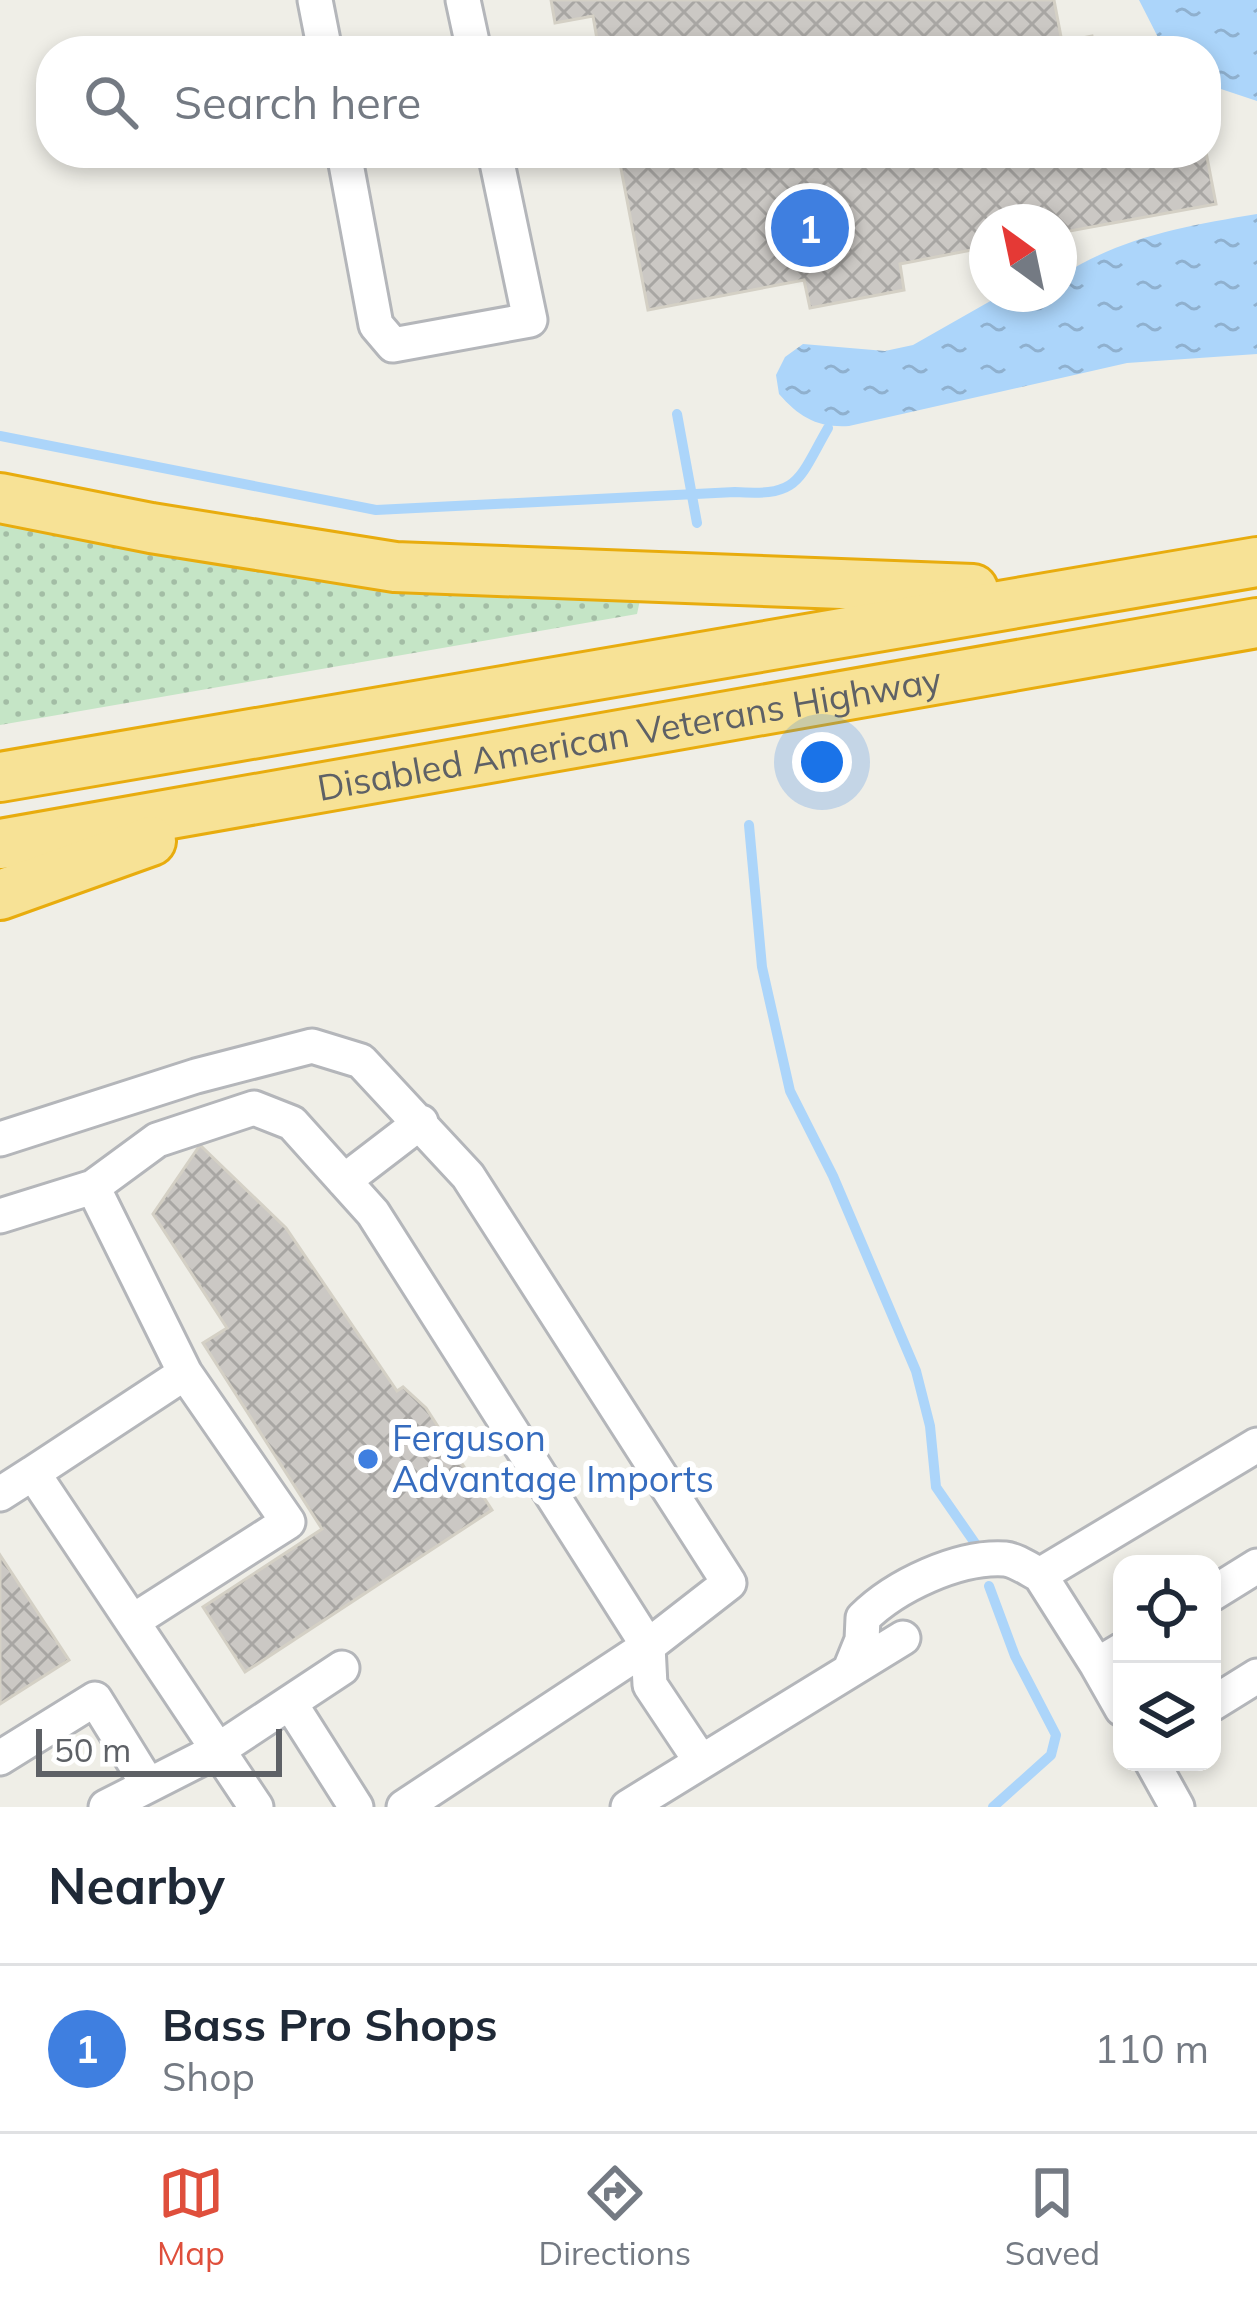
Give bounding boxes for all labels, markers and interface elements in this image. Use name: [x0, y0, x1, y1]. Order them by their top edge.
search box: [36, 36, 1221, 168]
icon: search: [78, 69, 144, 135]
text: Search here: [174, 74, 421, 130]
pin: 1: [771, 183, 849, 273]
north arrow: [969, 204, 1077, 312]
street label: Disabled American Veterans Highway: [314, 656, 945, 810]
your location: [792, 732, 852, 792]
place label: Ferguson Advantage Imports: [392, 1415, 714, 1501]
marker: Ferguson Advantage Imports: [355, 1446, 381, 1472]
map controls: [1113, 1555, 1221, 1771]
button: locate: [1113, 1555, 1221, 1663]
button: layers: [1113, 1663, 1221, 1771]
scale bar: [36, 1723, 282, 1776]
text: 50 m: [54, 1729, 131, 1770]
text: Nearby: [48, 1853, 225, 1917]
text: Bass Pro Shops: [162, 1996, 497, 2052]
text: 1: [75, 2024, 99, 2073]
text: 110 m: [1094, 2024, 1209, 2073]
text: Shop: [162, 2052, 255, 2101]
tab: Map: [157, 2160, 225, 2273]
tab: Directions: [539, 2160, 691, 2273]
tab: Saved: [1005, 2160, 1100, 2273]

